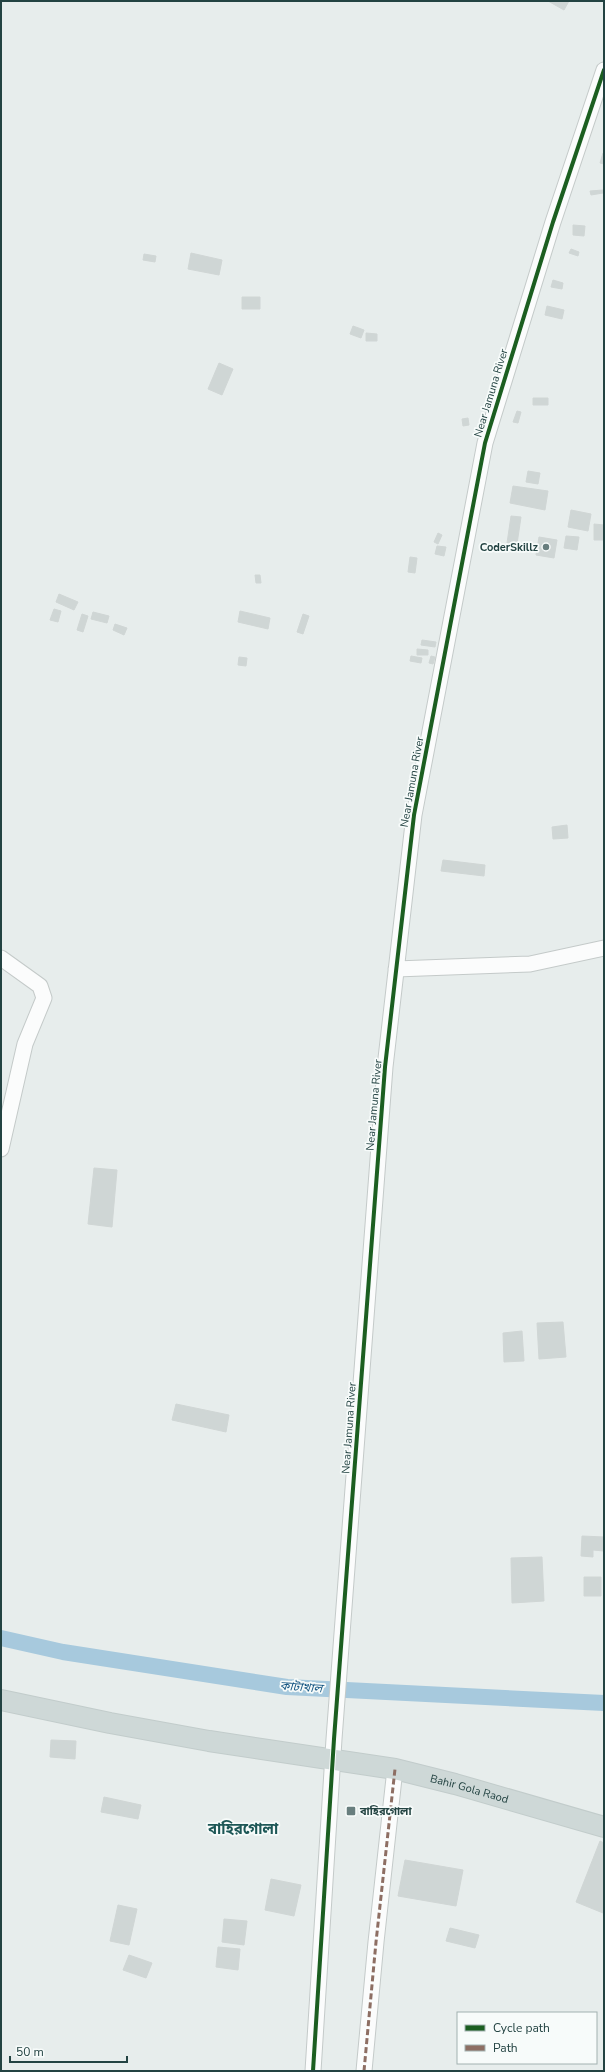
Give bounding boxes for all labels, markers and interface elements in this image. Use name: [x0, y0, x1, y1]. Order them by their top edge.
street label: Near Jamuna River: [470, 347, 512, 439]
place label: CoderSkillz: [480, 540, 538, 555]
marker: CoderSkillz: [541, 542, 551, 552]
street label: Near Jamuna River: [397, 735, 427, 828]
street label: Near Jamuna River: [363, 1059, 385, 1151]
street label: Near Jamuna River: [338, 1382, 360, 1474]
water label: কাটাখাল: [279, 1678, 325, 1697]
street label: Bahir Gola Raod: [429, 1771, 510, 1807]
place label: বাহিরগোলা: [359, 1804, 412, 1819]
marker: বাহিরগোলা: [345, 1805, 357, 1817]
district label: বাহিরগোলা: [207, 1819, 279, 1839]
legend: [457, 2012, 597, 2064]
text: Cycle path: [493, 2020, 550, 2036]
scale bar: [10, 2038, 127, 2064]
text: Path: [493, 2040, 518, 2056]
text: 50 m: [16, 2044, 44, 2060]

